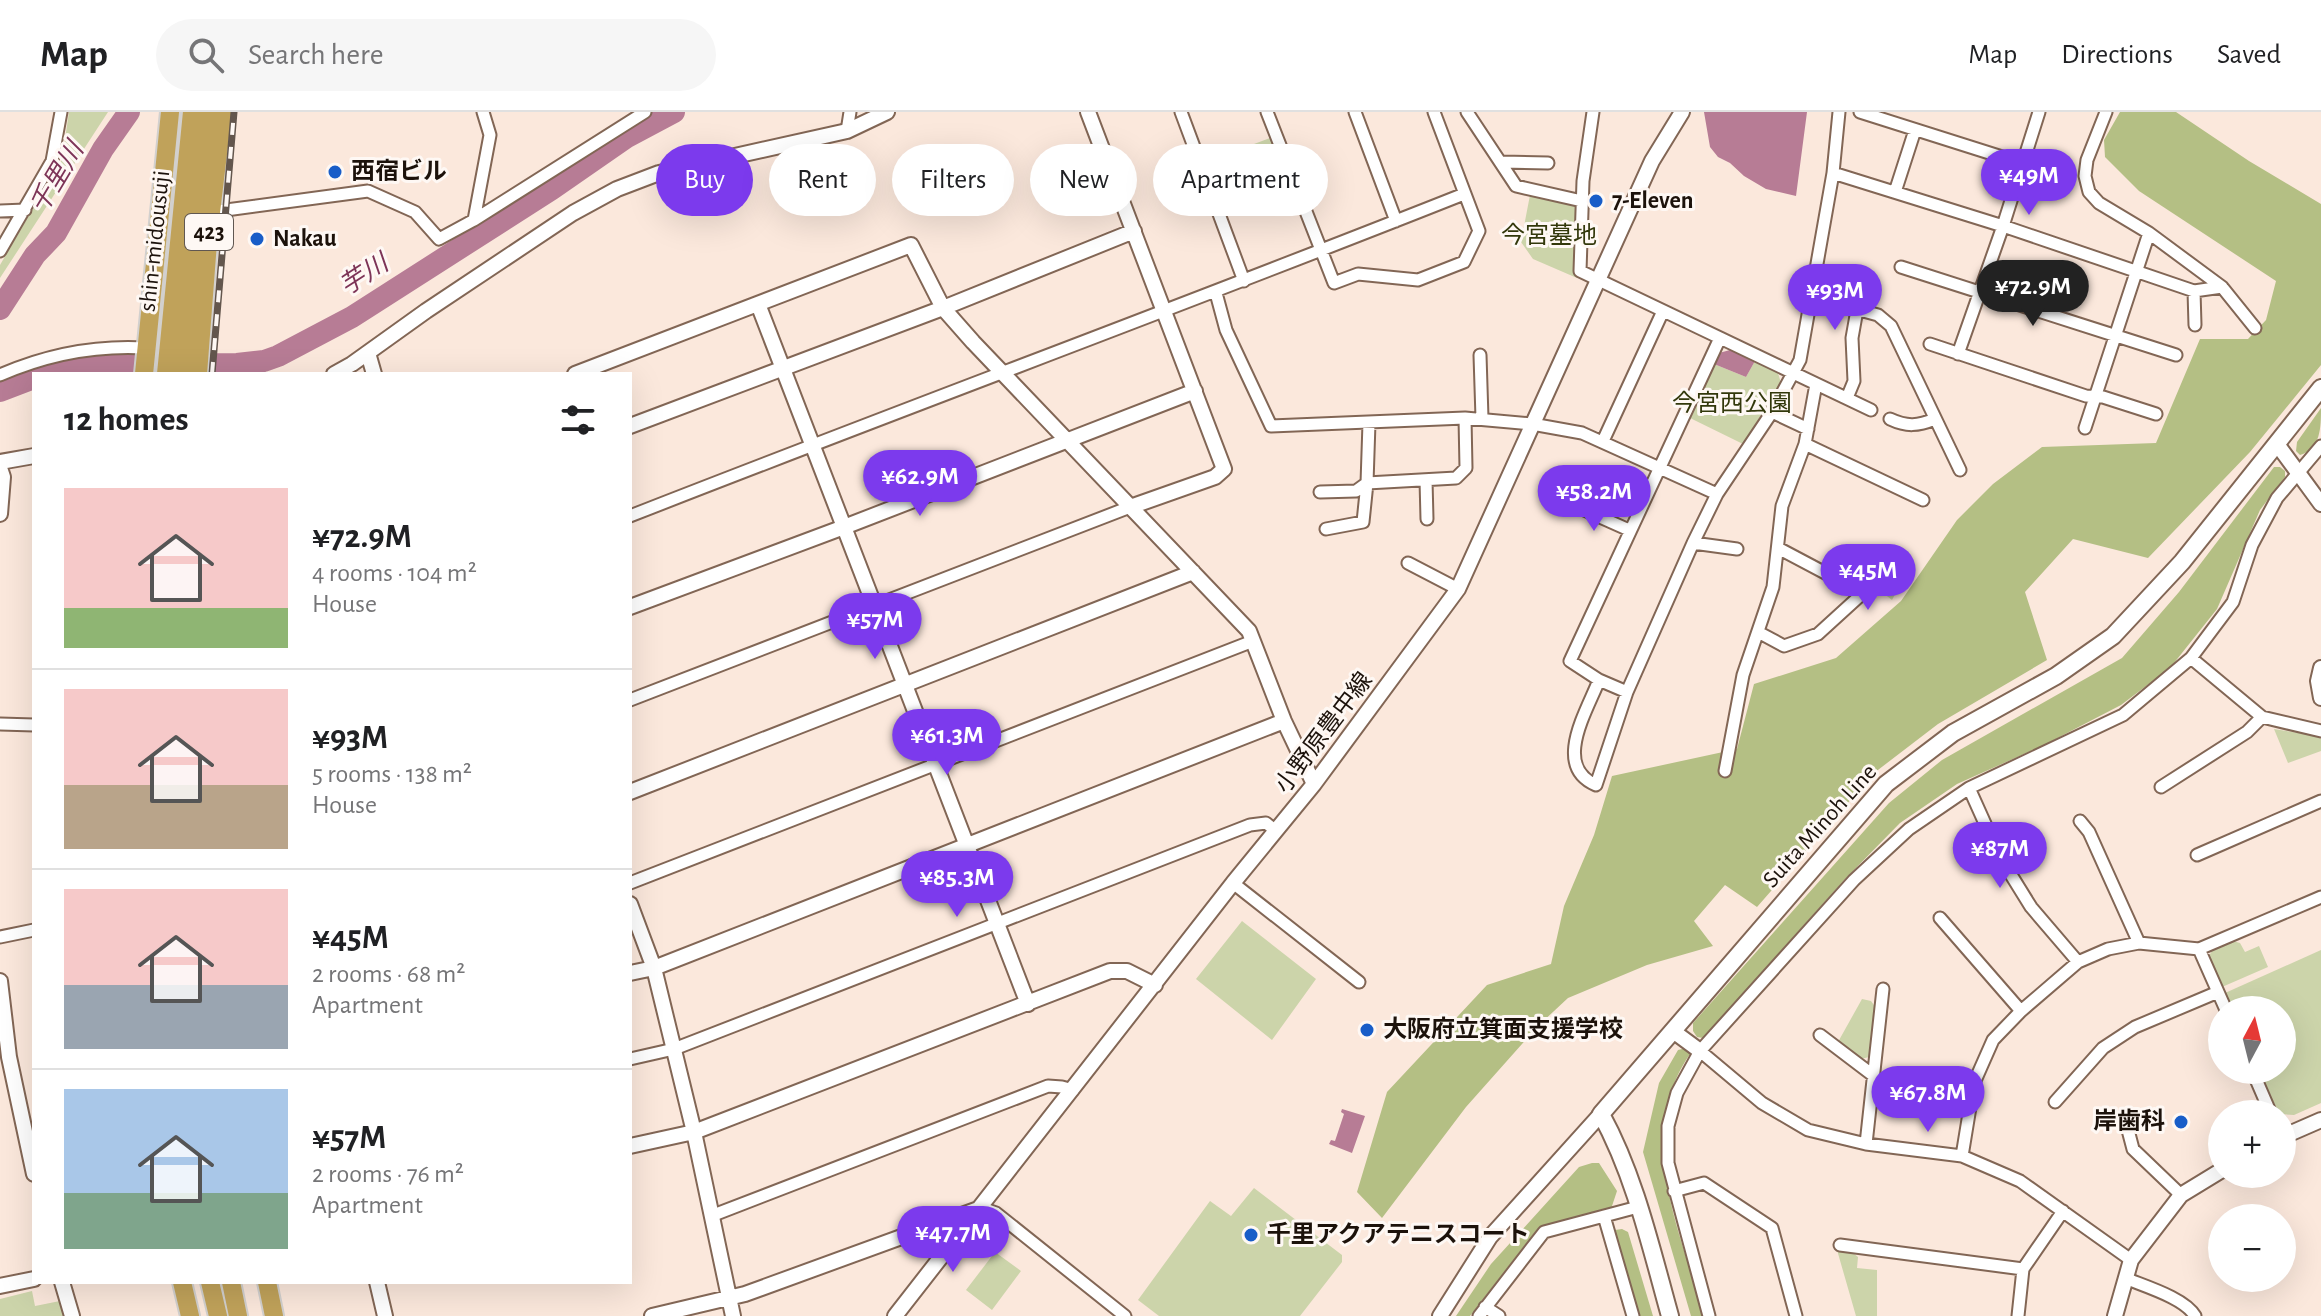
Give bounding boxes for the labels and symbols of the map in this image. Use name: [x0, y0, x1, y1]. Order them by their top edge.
water label: 千里川: [25, 135, 90, 218]
pin: ¥49M: [1982, 149, 2076, 217]
place label: 西宿ビル: [351, 158, 447, 184]
marker: 西宿ビル: [326, 163, 344, 181]
street label: shin-midousuji: [136, 169, 174, 313]
place label: 7-Eleven: [1612, 189, 1693, 213]
marker: 7-Eleven: [1587, 192, 1605, 210]
road number: 423: [185, 214, 233, 250]
park label: 今宮墓地: [1501, 222, 1597, 248]
place label: Nakau: [273, 227, 337, 251]
marker: Nakau: [248, 230, 266, 248]
water label: 芋川: [335, 247, 395, 300]
pin: ¥72.9M: [1968, 260, 2098, 328]
pin: ¥93M: [1788, 264, 1882, 332]
park label: 今宮西公園: [1672, 390, 1792, 416]
pin: ¥62.9M: [855, 450, 985, 518]
pin: ¥58.2M: [1529, 465, 1659, 533]
pin: ¥45M: [1821, 544, 1915, 612]
pin: ¥57M: [828, 593, 922, 661]
street label: 小野原豊中線: [1269, 667, 1377, 798]
pin: ¥61.3M: [882, 709, 1012, 777]
street label: Suita Minoh Line: [1759, 760, 1881, 892]
pin: ¥87M: [1953, 822, 2047, 890]
pin: ¥85.3M: [892, 851, 1022, 919]
north arrow: [2208, 996, 2296, 1084]
place label: 大阪府立箕面支援学校: [1383, 1016, 1623, 1042]
marker: 大阪府立箕面支援学校: [1358, 1021, 1376, 1039]
pin: ¥67.8M: [1863, 1066, 1993, 1134]
place label: 岸歯科: [2093, 1108, 2165, 1134]
marker: 岸歯科: [2172, 1113, 2190, 1131]
pin: ¥47.7M: [888, 1206, 1018, 1274]
place label: 千里アクアテニスコート: [1267, 1221, 1530, 1247]
marker: 千里アクアテニスコート: [1242, 1226, 1260, 1244]

